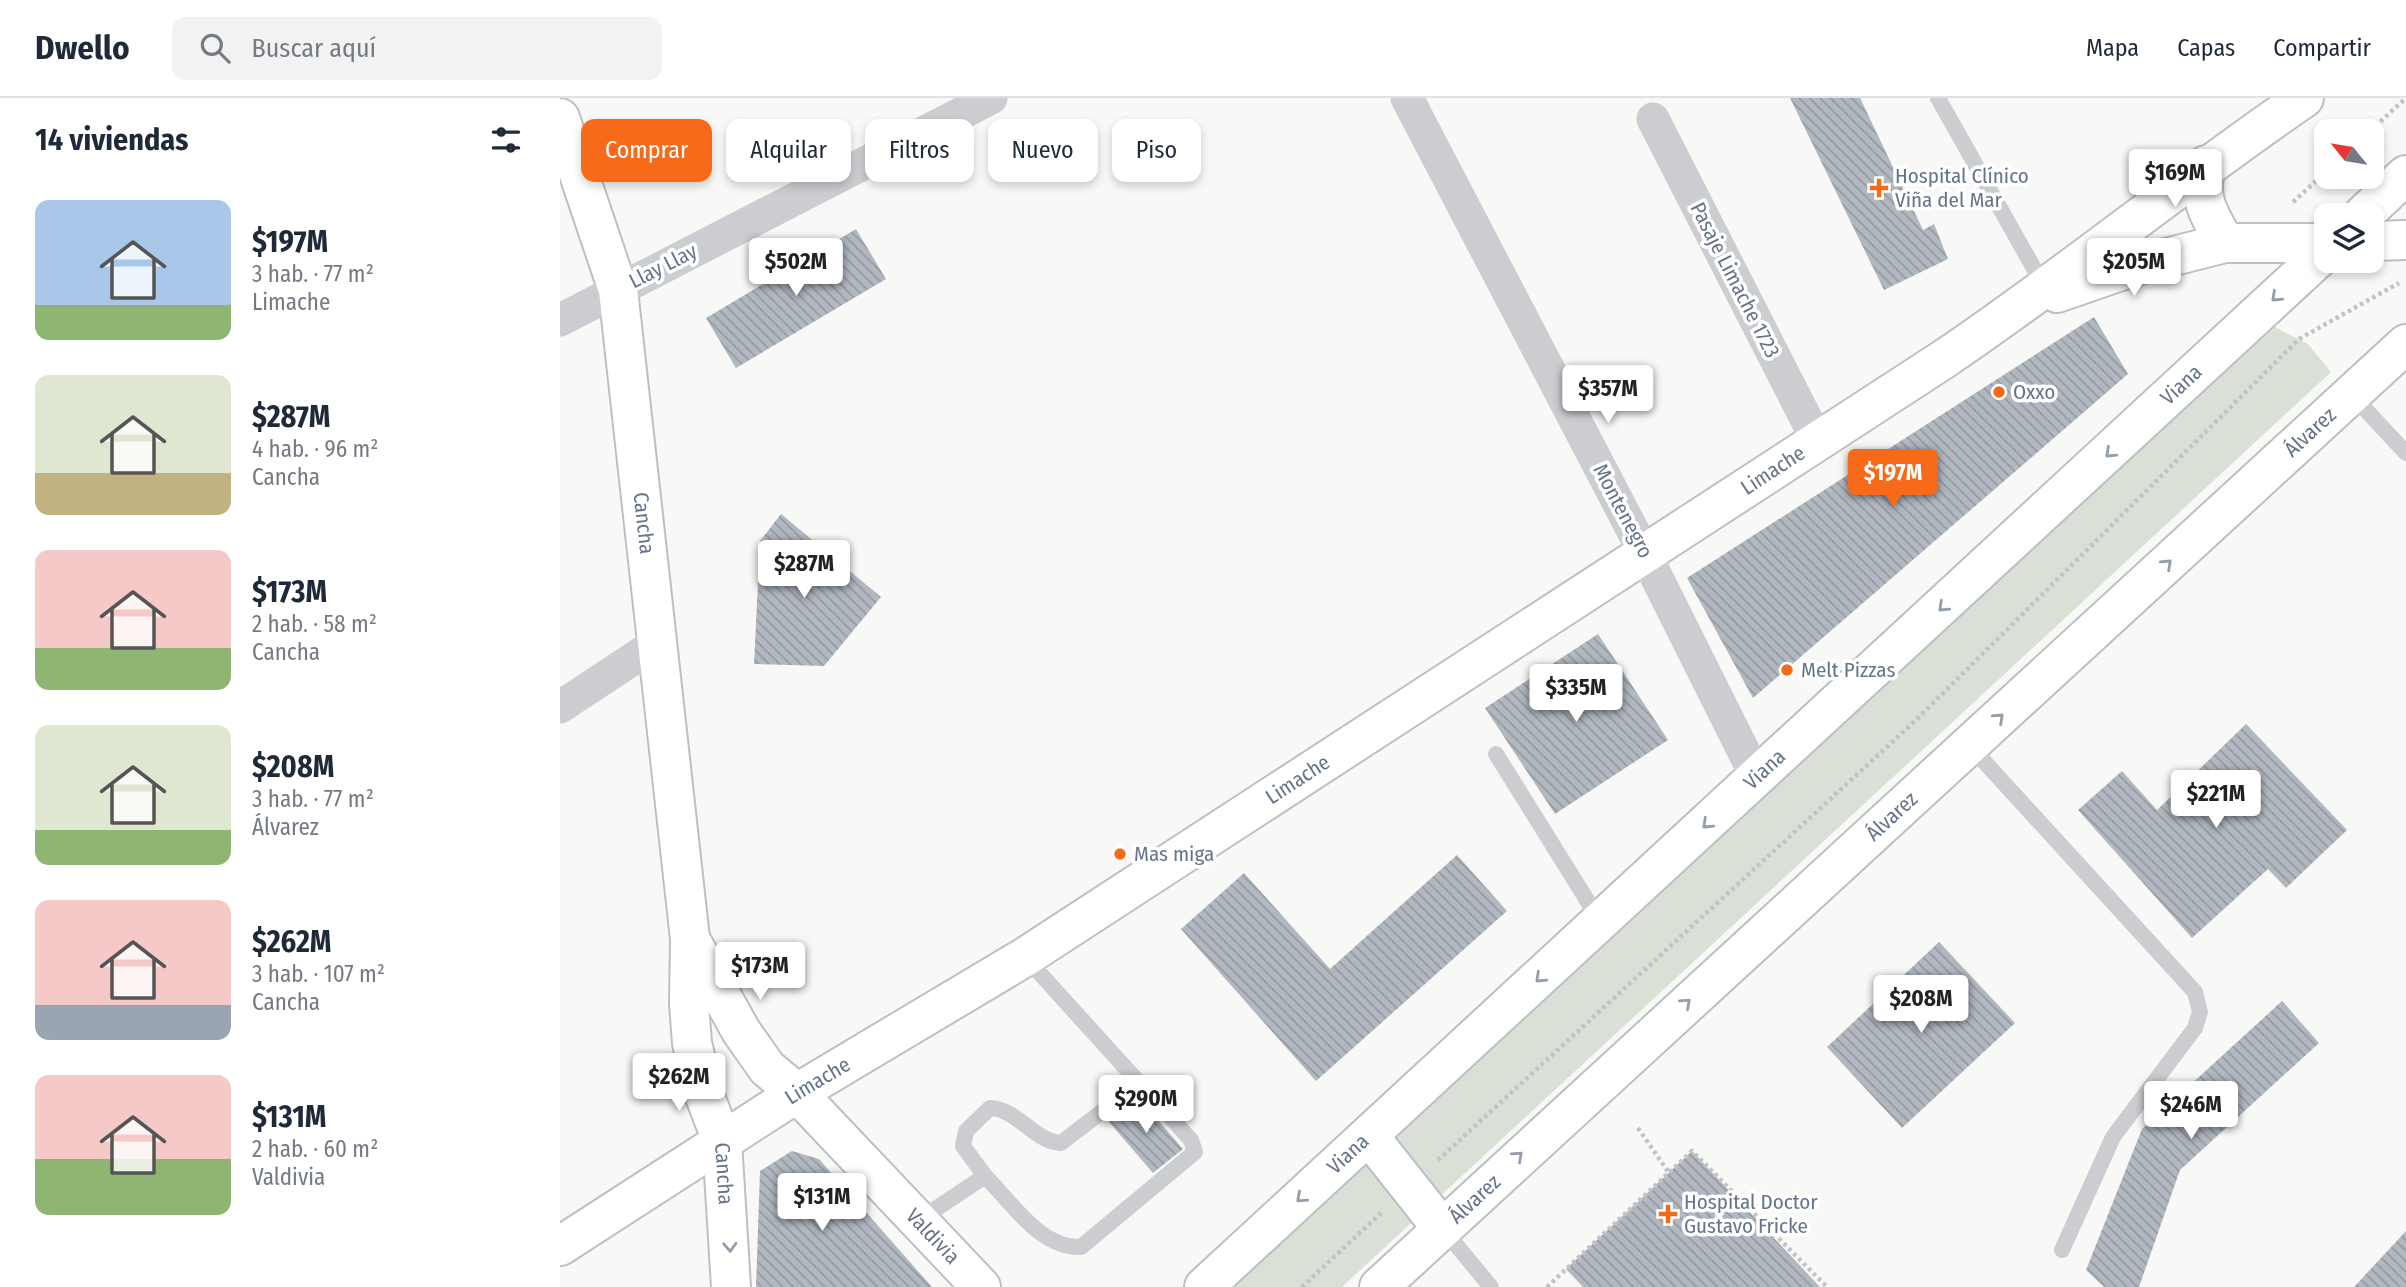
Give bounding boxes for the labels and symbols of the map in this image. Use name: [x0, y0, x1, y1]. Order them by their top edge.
north arrow: [2314, 119, 2384, 189]
pin: $169M: [2126, 150, 2224, 209]
place label: Hospital Clínico Viña del Mar: [1895, 163, 2029, 213]
marker: Hospital Clínico Viña del Mar: [1869, 178, 1889, 198]
street label: Pasaje Limache 1723: [1685, 198, 1785, 362]
street label: Llay Llay: [625, 238, 702, 294]
pin: $502M: [747, 238, 845, 298]
pin: $205M: [2085, 238, 2183, 298]
one-way arrow: [2271, 289, 2284, 301]
street label: Viana: [2155, 359, 2207, 410]
pin: $357M: [1559, 366, 1657, 425]
place label: Oxxo: [2013, 379, 2055, 405]
marker: Oxxo: [1991, 384, 2007, 400]
street label: Álvarez: [2279, 402, 2341, 462]
street label: Limache: [1736, 440, 1810, 501]
one-way arrow: [2105, 444, 2118, 457]
pin: $197M: [1844, 450, 1942, 509]
street label: Montenegro: [1587, 459, 1659, 563]
street label: Cancha: [628, 491, 660, 555]
pin: $287M: [755, 540, 853, 600]
one-way arrow: [2159, 559, 2172, 572]
one-way arrow: [1938, 599, 1951, 611]
place label: Melt Pizzas: [1801, 657, 1895, 683]
marker: Melt Pizzas: [1779, 662, 1795, 678]
pin: $335M: [1527, 664, 1625, 724]
one-way arrow: [1991, 713, 2004, 726]
street label: Viana: [1738, 744, 1791, 795]
street label: Limache: [1261, 749, 1335, 810]
pin: $221M: [2167, 770, 2265, 830]
street label: Álvarez: [1860, 786, 1923, 846]
one-way arrow: [1702, 816, 1715, 828]
place label: Mas miga: [1134, 841, 1214, 867]
marker: Mas miga: [1112, 846, 1128, 862]
pin: $173M: [711, 942, 809, 1002]
one-way arrow: [1535, 970, 1548, 983]
pin: $208M: [1872, 976, 1970, 1035]
one-way arrow: [1678, 999, 1691, 1011]
street label: Limache: [780, 1051, 855, 1110]
pin: $262M: [630, 1054, 728, 1113]
pin: $290M: [1097, 1076, 1195, 1135]
pin: $246M: [2142, 1082, 2240, 1141]
street label: Viana: [1322, 1128, 1374, 1180]
street label: Cancha: [709, 1142, 739, 1205]
one-way arrow: [1510, 1152, 1523, 1165]
street label: Álvarez: [1443, 1169, 1506, 1229]
pin: $131M: [773, 1174, 871, 1233]
place label: Hospital Doctor Gustavo Fricke: [1684, 1189, 1818, 1239]
one-way arrow: [1296, 1190, 1309, 1203]
street label: Valdivia: [900, 1203, 965, 1270]
marker: Hospital Doctor Gustavo Fricke: [1658, 1204, 1678, 1224]
one-way arrow: [722, 1241, 737, 1252]

